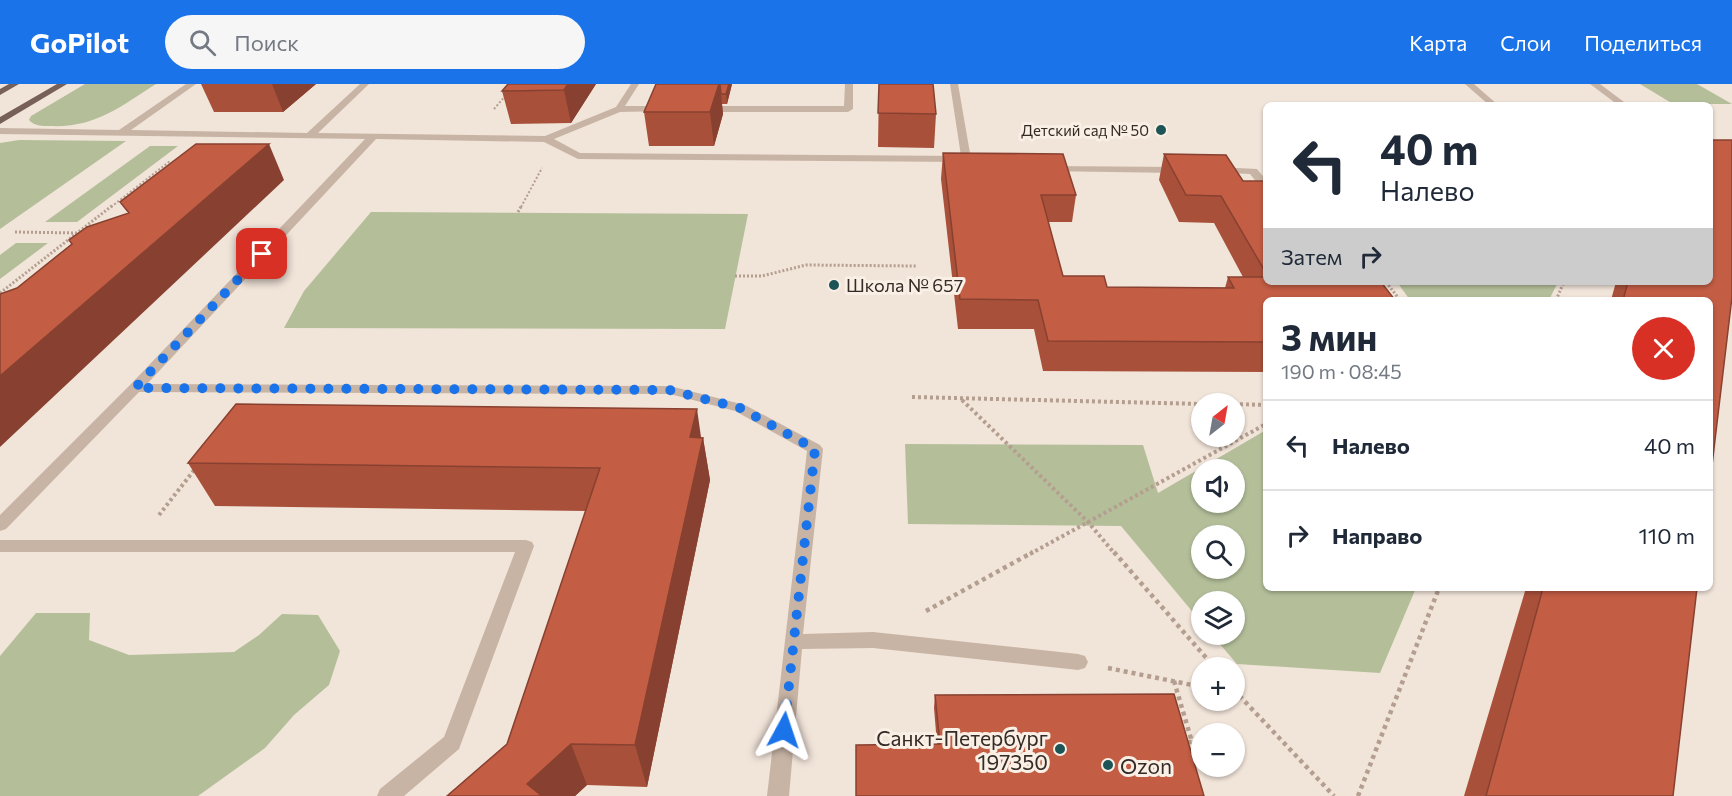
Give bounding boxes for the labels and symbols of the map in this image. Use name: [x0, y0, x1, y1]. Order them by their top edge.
place label: Детский сад № 50: [1021, 121, 1149, 139]
marker: Детский сад № 50: [1154, 123, 1168, 137]
pin: [236, 228, 287, 279]
place label: Школа № 657: [846, 274, 963, 296]
marker: Школа № 657: [827, 278, 841, 292]
north arrow: [1191, 393, 1245, 447]
position arrow: [752, 698, 816, 762]
place label: Санкт-Петербург 197350: [876, 725, 1048, 774]
marker: Санкт-Петербург 197350: [1053, 742, 1067, 756]
place label: Ozon: [1120, 753, 1172, 778]
marker: Ozon: [1101, 758, 1115, 772]

